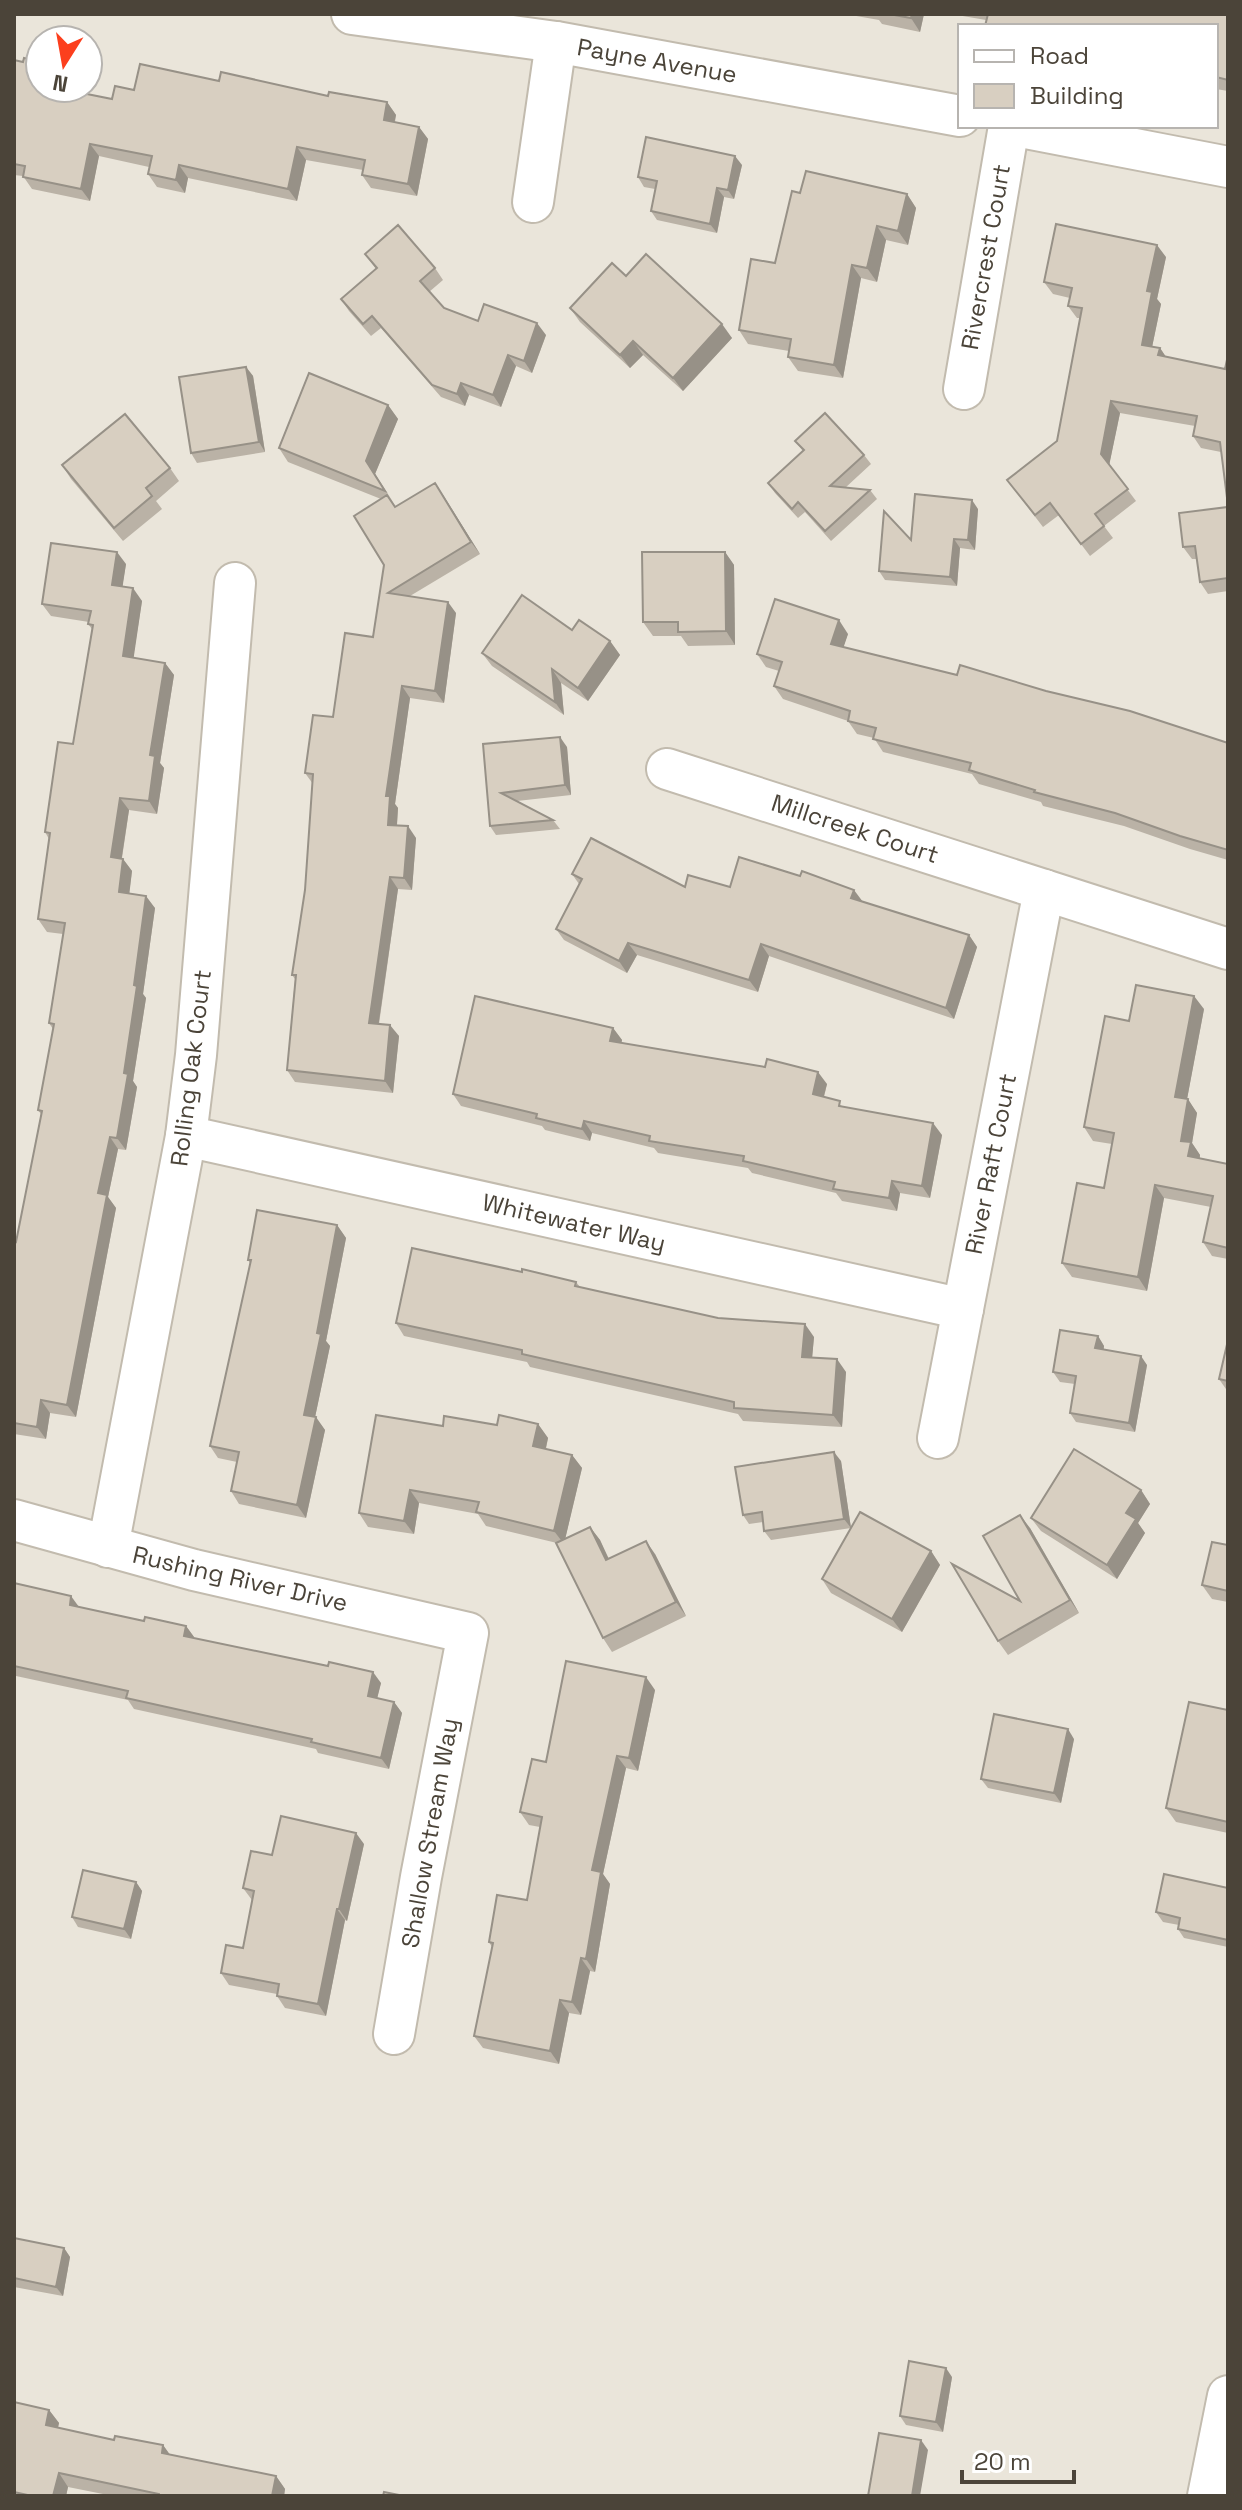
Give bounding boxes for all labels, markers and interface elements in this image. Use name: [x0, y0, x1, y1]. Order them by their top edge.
north arrow: [24, 24, 104, 104]
legend: [958, 24, 1218, 128]
street label: Payne Avenue: [575, 31, 739, 90]
text: Road: [1030, 40, 1089, 71]
text: N: [50, 68, 70, 99]
text: Building: [1030, 80, 1124, 111]
street label: Rivercrest Court: [954, 162, 1017, 352]
street label: Millcreek Court: [768, 787, 943, 870]
street label: Rolling Oak Court: [163, 968, 218, 1168]
street label: River Raft Court: [958, 1071, 1023, 1257]
street label: Whitewater Way: [480, 1186, 669, 1259]
street label: Rushing River Drive: [130, 1539, 351, 1618]
street label: Shallow Stream Way: [394, 1716, 465, 1950]
scale bar: [962, 2434, 1074, 2484]
text: 20 m: [974, 2446, 1031, 2477]

